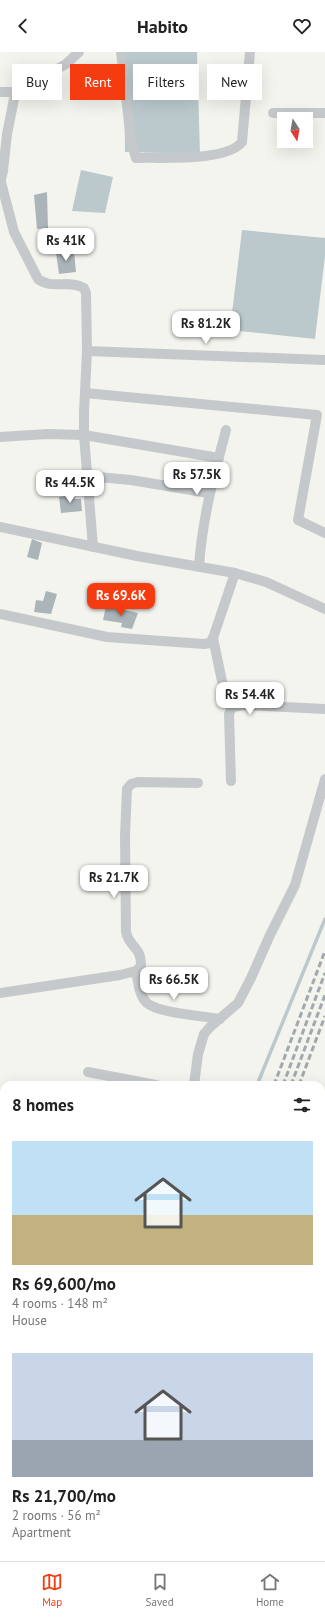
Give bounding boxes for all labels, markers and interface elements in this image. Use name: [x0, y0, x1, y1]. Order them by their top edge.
icon: back: [12, 15, 34, 37]
text: Habito: [137, 15, 188, 38]
icon: heart: [291, 15, 313, 37]
chip: Buy: [12, 64, 62, 100]
chip: Rent: [70, 64, 125, 100]
chip: Filters: [133, 64, 199, 100]
chip: New: [207, 64, 262, 100]
north arrow: [277, 112, 313, 148]
map controls: [277, 112, 313, 148]
pin: Rs 41K: [33, 228, 99, 262]
text: Rs 41K: [46, 232, 86, 249]
pin: Rs 81.2K: [165, 311, 247, 345]
text: Rs 81.2K: [181, 315, 231, 332]
pin: Rs 57.5K: [156, 462, 238, 496]
text: Rs 57.5K: [173, 466, 221, 483]
pin: Rs 44.5K: [29, 470, 111, 504]
text: Rs 44.5K: [45, 474, 95, 491]
pin: Rs 69.6K: [80, 583, 162, 617]
text: Rs 69.6K: [96, 587, 146, 604]
pin: Rs 54.4K: [209, 682, 291, 716]
text: Rs 54.4K: [225, 686, 275, 703]
pin: Rs 21.7K: [73, 865, 155, 899]
text: Rs 21.7K: [89, 869, 139, 886]
pin: Rs 66.5K: [133, 967, 215, 1001]
text: Rs 66.5K: [149, 971, 199, 988]
text: 8 homes: [12, 1094, 74, 1116]
icon: filters: [291, 1094, 313, 1116]
icon: home: [127, 1167, 199, 1239]
text: Rs 69,600/mo: [12, 1273, 116, 1295]
text: 4 rooms · 148 m²: [12, 1295, 108, 1312]
text: House: [12, 1312, 47, 1329]
icon: home: [127, 1379, 199, 1451]
text: Rs 21,700/mo: [12, 1485, 116, 1507]
text: 2 rooms · 56 m²: [12, 1507, 101, 1524]
text: Apartment: [12, 1524, 71, 1541]
tab: Map: [41, 1571, 63, 1609]
tab: Saved: [146, 1571, 174, 1609]
tab: Home: [256, 1571, 284, 1609]

